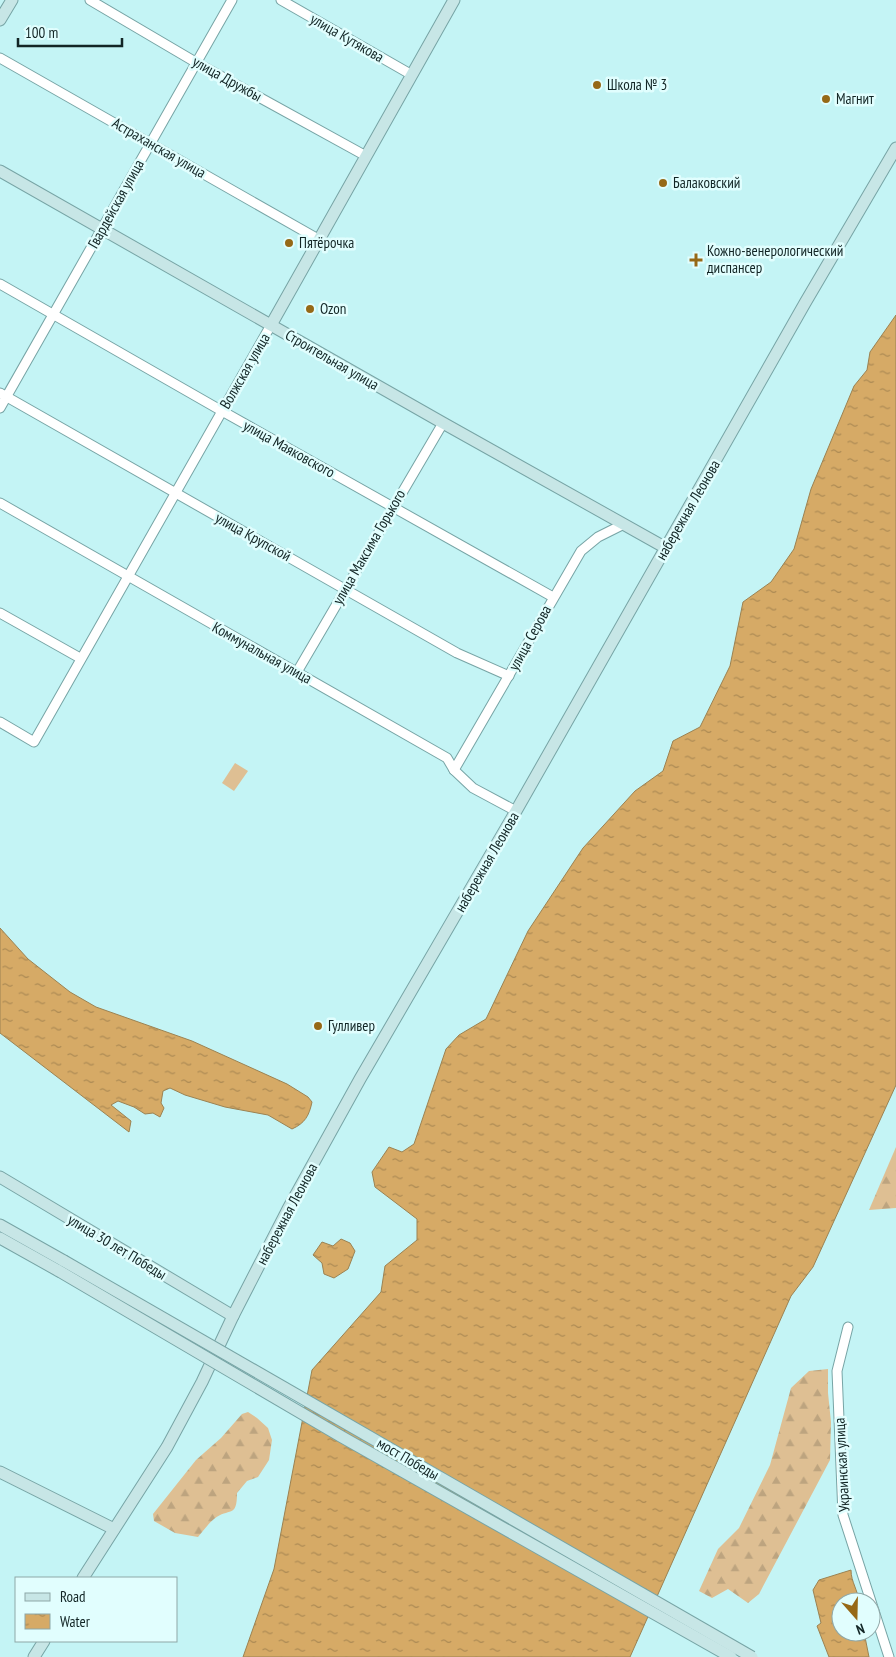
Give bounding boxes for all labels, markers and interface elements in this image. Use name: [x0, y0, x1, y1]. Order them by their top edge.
street label: улица Кутякова: [307, 9, 387, 66]
scale bar: [18, 15, 121, 47]
text: 100 m: [25, 23, 58, 42]
street label: улица Дружбы: [189, 52, 265, 105]
place label: Школа № 3: [607, 75, 667, 94]
marker: Школа № 3: [591, 79, 603, 91]
place label: Магнит: [836, 89, 874, 108]
marker: Магнит: [820, 93, 832, 105]
street label: Астраханская улица: [109, 113, 209, 182]
street label: Гвардейская улица: [83, 156, 148, 252]
place label: Балаковский: [673, 173, 740, 192]
marker: Балаковский: [657, 177, 669, 189]
place label: Пятёрочка: [299, 233, 354, 252]
marker: Пятёрочка: [283, 237, 295, 249]
place label: Кожно-венерологический диспансер: [707, 241, 843, 277]
marker: Кожно-венерологический диспансер: [689, 253, 703, 267]
place label: Ozon: [320, 299, 346, 318]
marker: Ozon: [304, 303, 316, 315]
street label: Строительная улица: [282, 325, 382, 394]
street label: Волжская улица: [215, 329, 274, 412]
street label: улица Маяковского: [240, 416, 338, 482]
street label: набережная Леонова: [651, 456, 724, 563]
street label: улица Максима Горького: [328, 486, 409, 608]
street label: улица Крупской: [212, 508, 295, 565]
street label: улица Серова: [504, 602, 555, 674]
street label: Коммунальная улица: [209, 617, 315, 688]
street label: набережная Леонова: [450, 808, 523, 915]
place label: Гулливер: [328, 1016, 375, 1035]
marker: Гулливер: [312, 1020, 324, 1032]
street label: набережная Леонова: [252, 1160, 321, 1268]
street label: улица 30 лет Победы: [64, 1210, 170, 1284]
street label: Украинская улица: [830, 1417, 853, 1513]
street label: мост Победы: [374, 1433, 443, 1484]
legend: [15, 1577, 178, 1642]
text: Road: [60, 1587, 86, 1606]
north arrow: [831, 1592, 881, 1642]
text: Water: [60, 1612, 91, 1631]
text: N: [854, 1619, 867, 1639]

